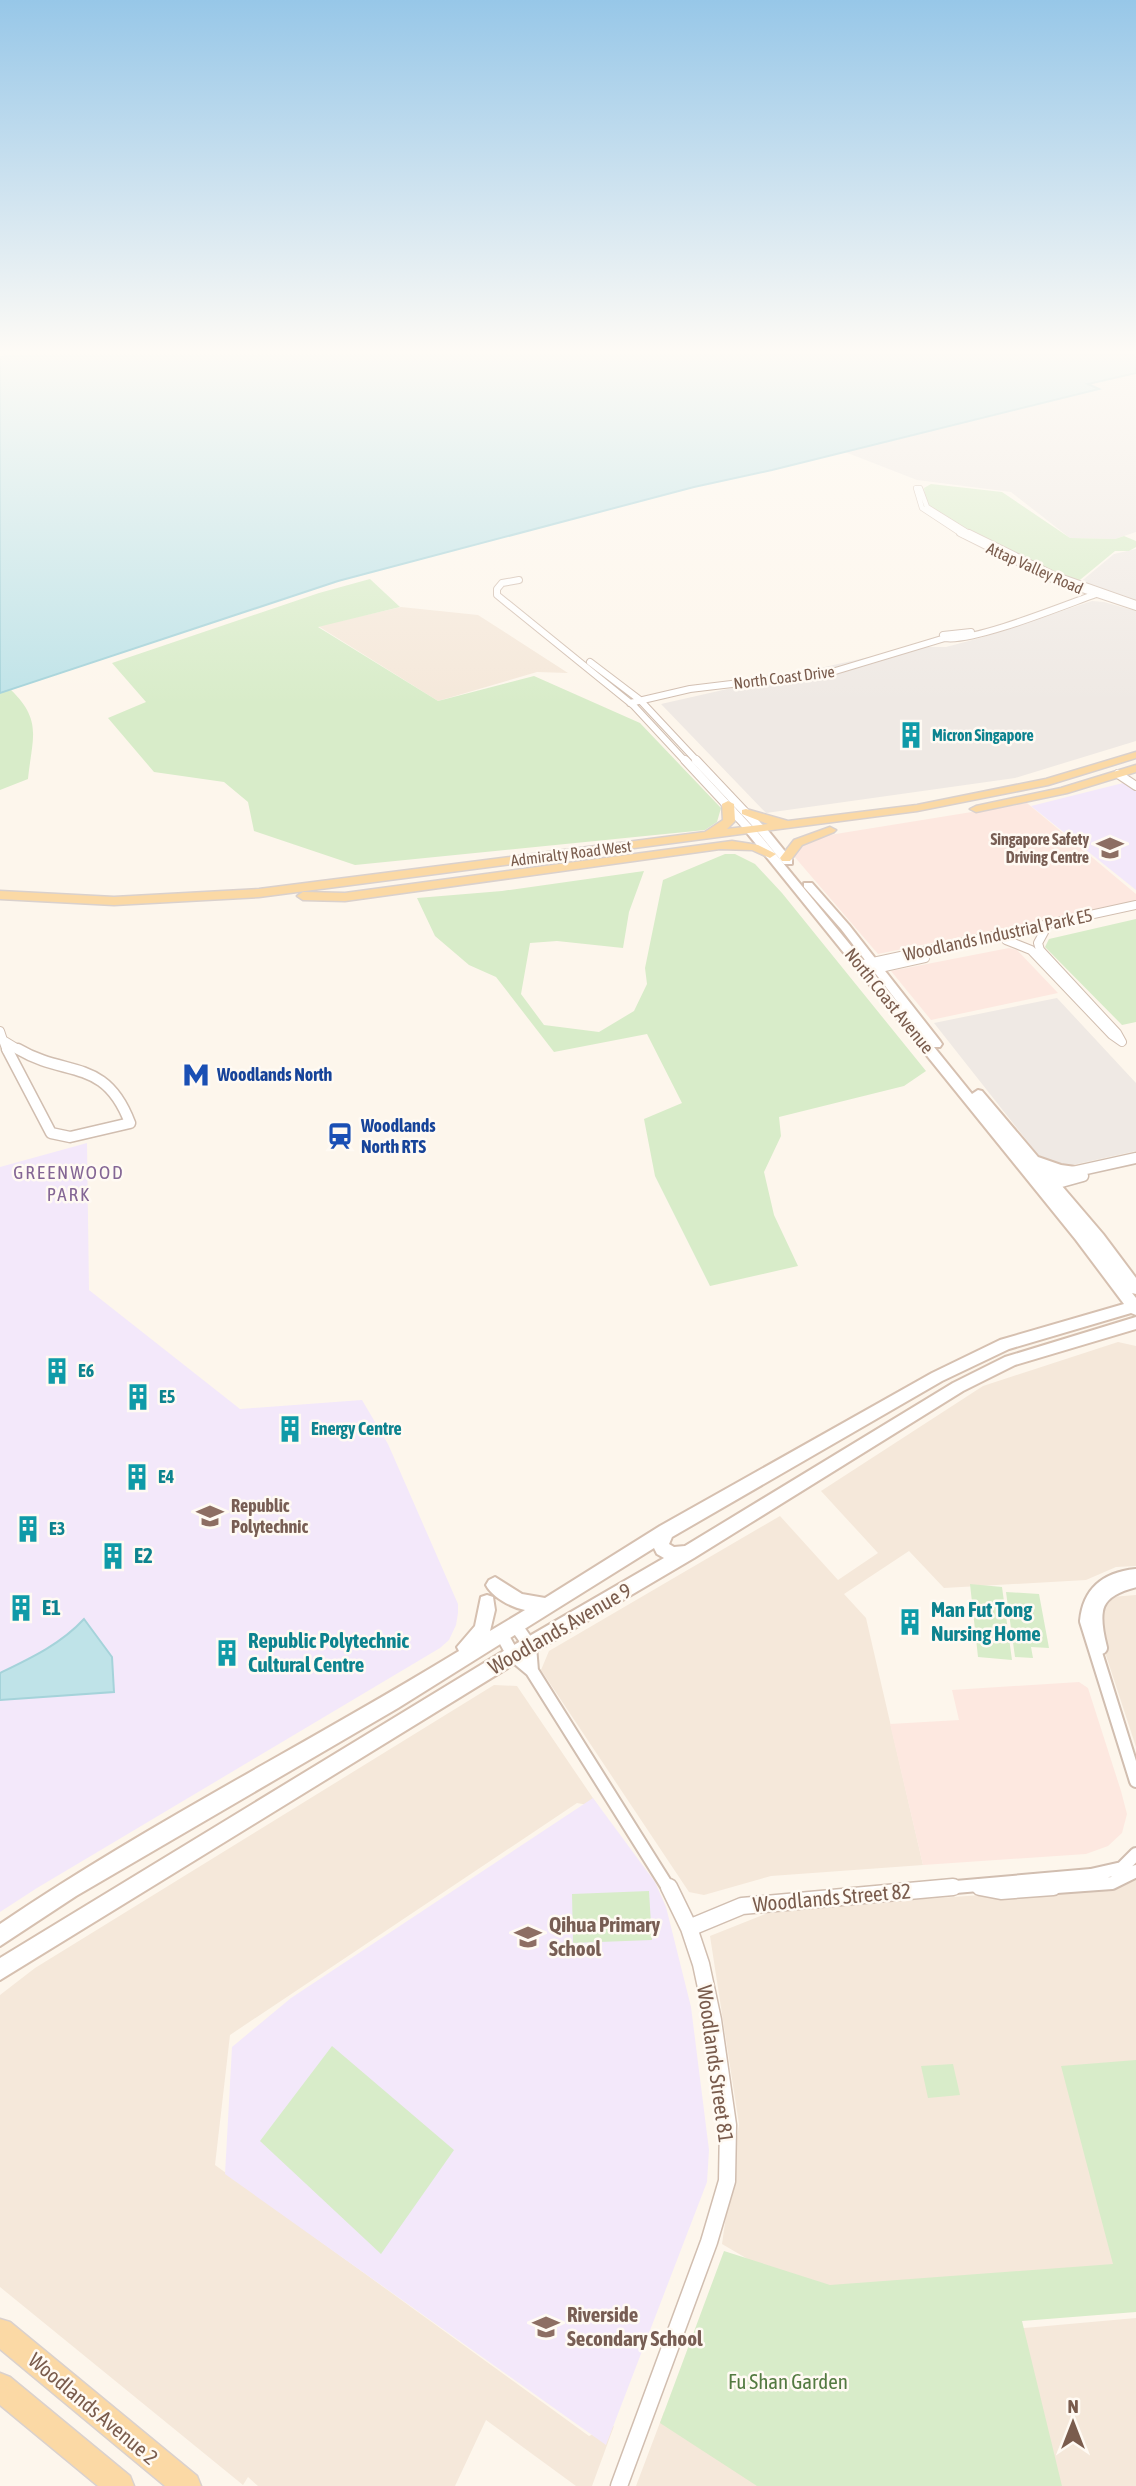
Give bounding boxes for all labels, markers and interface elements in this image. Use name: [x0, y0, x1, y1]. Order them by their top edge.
street label: Attap Valley Road: [984, 539, 1086, 598]
street label: North Coast Drive: [732, 662, 836, 692]
building icon: Micron Singapore: [896, 720, 926, 750]
place label: Micron Singapore: [932, 726, 1034, 744]
place label: Singapore Safety Driving Centre: [991, 830, 1089, 866]
school or university icon: Singapore Safety Driving Centre: [1095, 833, 1125, 863]
street label: Admiralty Road West: [510, 837, 633, 870]
street label: Woodlands Industrial Park E5: [901, 904, 1094, 965]
street label: North Coast Avenue: [841, 944, 938, 1058]
metro station icon: Woodlands North: [181, 1060, 211, 1090]
place label: Woodlands North: [216, 1064, 333, 1085]
place label: Woodlands North RTS: [360, 1115, 436, 1157]
station icon: Woodlands North RTS: [325, 1121, 355, 1151]
district label: GREENWOOD PARK: [13, 1161, 125, 1205]
building icon: E6: [42, 1356, 72, 1386]
place label: E6: [78, 1360, 94, 1381]
building icon: E5: [123, 1382, 153, 1412]
place label: E5: [159, 1386, 175, 1407]
building icon: Energy Centre: [275, 1414, 305, 1444]
place label: Energy Centre: [311, 1418, 402, 1439]
building icon: E4: [122, 1462, 152, 1492]
place label: E4: [158, 1466, 174, 1487]
place label: Republic Polytechnic: [231, 1495, 308, 1537]
school or university icon: Republic Polytechnic: [195, 1501, 225, 1531]
building icon: E3: [13, 1514, 43, 1544]
place label: E3: [49, 1518, 65, 1539]
building icon: E2: [98, 1541, 128, 1571]
place label: E2: [134, 1543, 153, 1567]
street label: Woodlands Avenue 9: [484, 1578, 635, 1679]
building icon: E1: [6, 1593, 36, 1623]
place label: E1: [42, 1595, 61, 1619]
place label: Man Fut Tong Nursing Home: [931, 1597, 1041, 1645]
building icon: Man Fut Tong Nursing Home: [895, 1607, 925, 1637]
place label: Republic Polytechnic Cultural Centre: [248, 1628, 409, 1676]
building icon: Republic Polytechnic Cultural Centre: [212, 1638, 242, 1668]
street label: Woodlands Street 82: [752, 1878, 912, 1916]
place label: Qihua Primary School: [549, 1912, 660, 1960]
school or university icon: Qihua Primary School: [513, 1922, 543, 1952]
street label: Woodlands Street 81: [693, 1984, 739, 2144]
place label: Riverside Secondary School: [567, 2302, 703, 2350]
school or university icon: Riverside Secondary School: [531, 2312, 561, 2342]
street label: Woodlands Avenue 2: [24, 2347, 163, 2469]
park label: Fu Shan Garden: [728, 2369, 848, 2393]
north arrow: [1038, 2388, 1108, 2458]
text: N: [1067, 2395, 1079, 2417]

